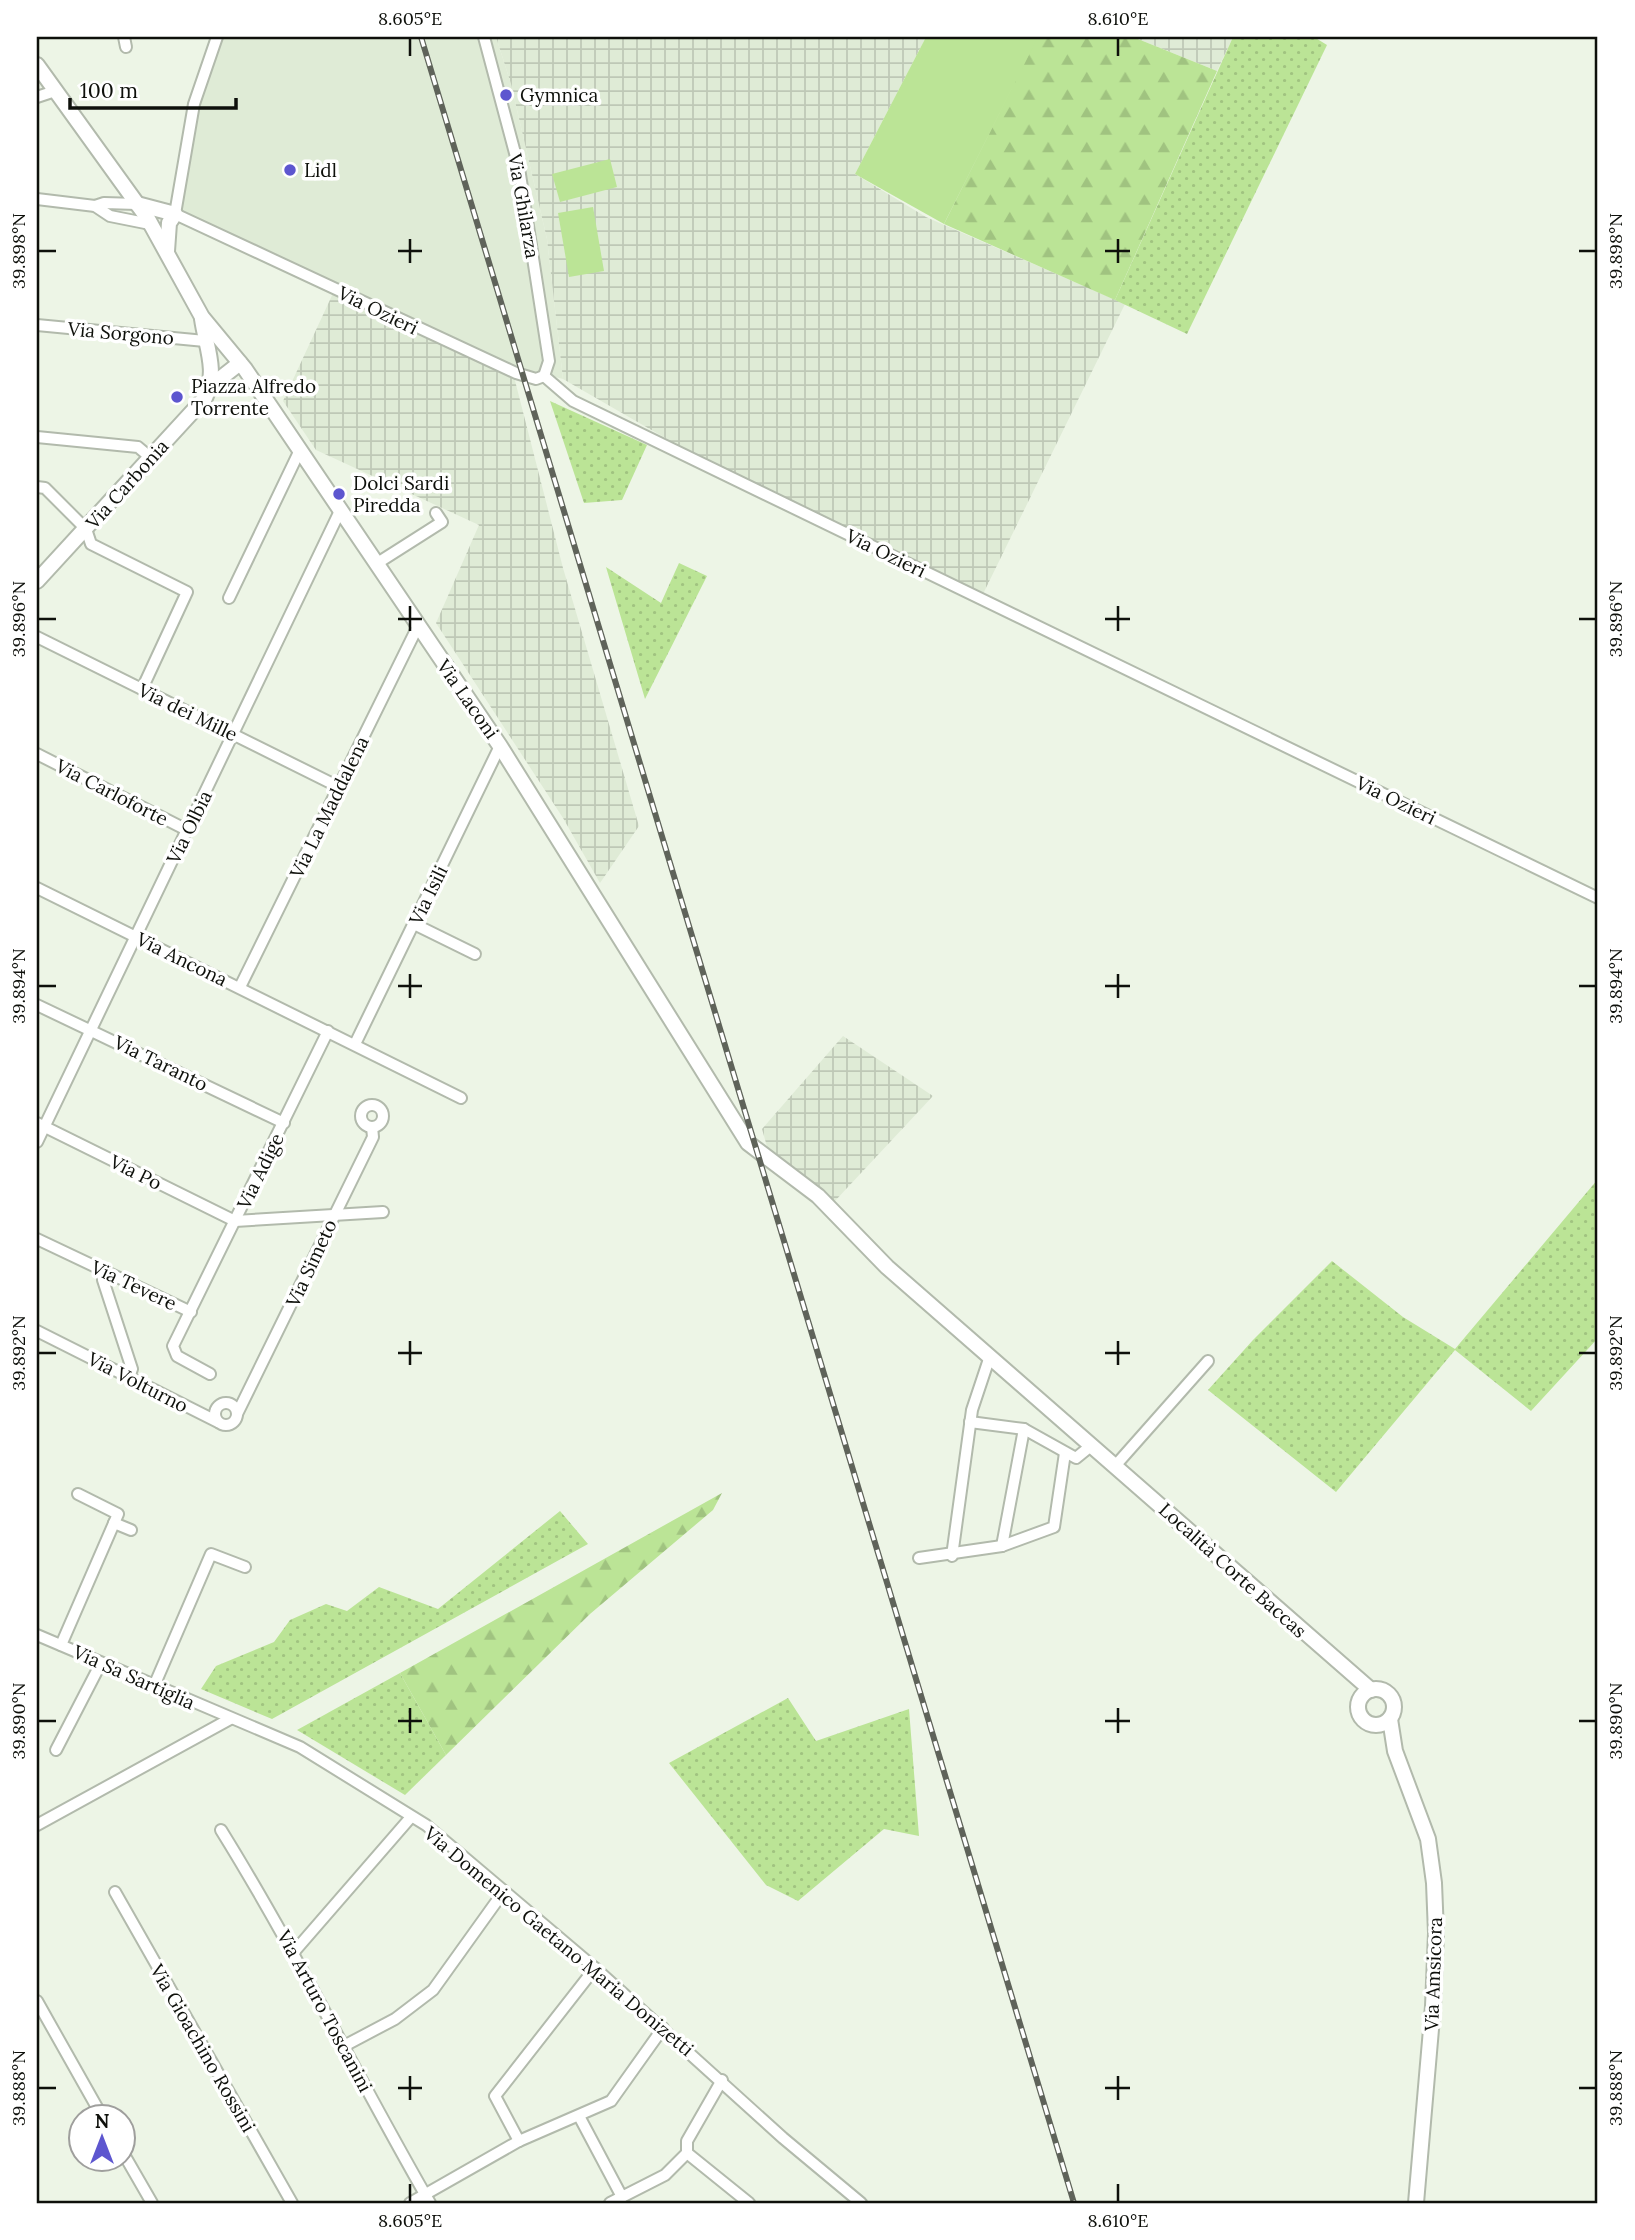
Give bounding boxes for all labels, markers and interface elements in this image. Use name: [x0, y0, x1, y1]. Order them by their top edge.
text: 8.605°E: [378, 7, 442, 30]
text: 8.610°E: [1088, 7, 1148, 30]
scale bar: [70, 66, 236, 110]
text: 100 m: [80, 77, 138, 104]
place label: Gymnica: [520, 83, 598, 107]
marker: Gymnica: [498, 87, 514, 103]
street label: Via Ghilarza: [503, 151, 545, 261]
place label: Lidl: [304, 158, 337, 182]
marker: Lidl: [282, 162, 298, 178]
text: 39.898°N: [7, 213, 30, 289]
text: 39.898°N: [1604, 213, 1627, 289]
street label: Via Ozieri: [333, 280, 422, 340]
street label: Via Sorgono: [66, 316, 175, 350]
place label: Piazza Alfredo Torrente: [191, 374, 316, 420]
marker: Piazza Alfredo Torrente: [169, 389, 185, 405]
street label: Via Carbonia: [80, 434, 174, 535]
place label: Dolci Sardi Piredda: [353, 471, 449, 517]
marker: Dolci Sardi Piredda: [331, 486, 347, 502]
street label: Via Ozieri: [841, 523, 930, 583]
text: 39.896°N: [7, 581, 30, 657]
text: 39.896°N: [1604, 581, 1627, 657]
street label: Via Laconi: [431, 654, 504, 743]
street label: Via dei Mille: [133, 677, 242, 746]
street label: Via La Maddalena: [284, 732, 374, 883]
street label: Via Carloforte: [51, 753, 172, 831]
street label: Via Ozieri: [1351, 770, 1440, 830]
street label: Via Olbia: [161, 786, 217, 869]
street label: Via Isili: [403, 861, 453, 930]
street label: Via Ancona: [132, 926, 232, 991]
text: 39.894°N: [7, 948, 30, 1024]
text: 39.894°N: [1604, 948, 1627, 1024]
street label: Via Taranto: [109, 1030, 212, 1096]
street label: Via Adige: [231, 1129, 289, 1214]
street label: Via Po: [105, 1149, 166, 1195]
street label: Via Simeto: [280, 1215, 342, 1312]
street label: Via Tevere: [86, 1254, 181, 1315]
text: 39.892°N: [7, 1315, 30, 1391]
text: 39.892°N: [1604, 1315, 1627, 1391]
street label: Via Volturno: [83, 1346, 192, 1418]
street label: Località Corte Baccas: [1154, 1497, 1312, 1643]
street label: Via Sa Sartiglia: [68, 1639, 199, 1715]
text: 39.890°N: [7, 1682, 30, 1760]
text: 39.890°N: [1604, 1682, 1627, 1760]
street label: Via Domenico Gaetano Maria Donizetti: [418, 1820, 699, 2061]
street label: Via Amsicora: [1419, 1916, 1447, 2033]
street label: Via Arturo Toscanini: [272, 1925, 378, 2096]
street label: Via Gioachino Rossini: [145, 1959, 261, 2136]
text: 39.888°N: [7, 2050, 30, 2126]
text: 39.888°N: [1604, 2050, 1627, 2126]
north arrow: [66, 2104, 136, 2174]
text: N: [95, 2109, 110, 2133]
text: 8.605°E: [378, 2209, 442, 2232]
text: 8.610°E: [1088, 2209, 1148, 2232]

